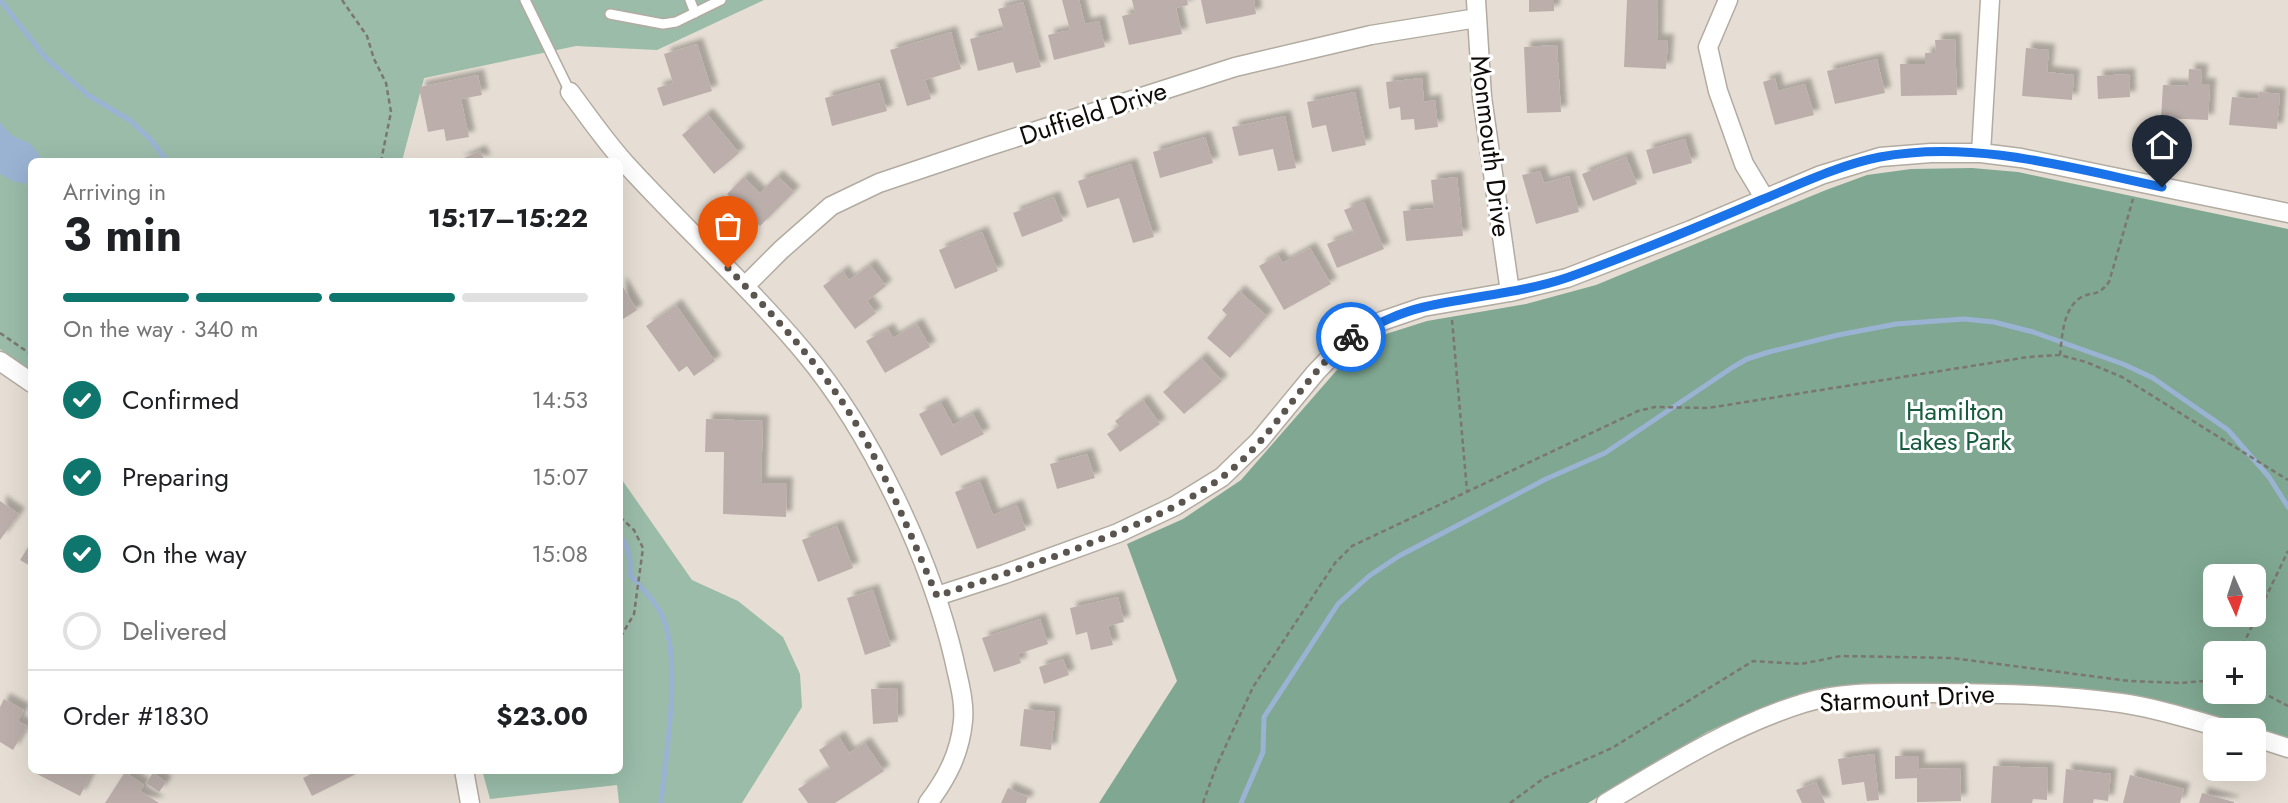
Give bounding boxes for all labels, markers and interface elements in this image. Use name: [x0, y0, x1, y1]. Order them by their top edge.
street label: Monmouth Drive: [1461, 53, 1521, 239]
street label: Duffield Drive: [1014, 71, 1172, 155]
pin: [2132, 115, 2192, 187]
icon: home: [2143, 126, 2181, 164]
text: Arriving in: [63, 175, 166, 209]
pin: [698, 196, 758, 268]
text: 15:17–15:22: [428, 199, 588, 237]
text: 3 min: [63, 202, 182, 268]
icon: bag: [709, 207, 747, 245]
courier: [1316, 302, 1386, 372]
text: On the way · 340 m: [63, 312, 259, 346]
icon: bike: [1332, 318, 1370, 356]
icon: check: [63, 381, 101, 419]
text: Confirmed: [122, 381, 239, 419]
text: 14:53: [532, 383, 588, 417]
park label: Hamilton Lakes Park: [1898, 392, 2012, 460]
icon: check: [63, 458, 101, 496]
text: Preparing: [122, 458, 229, 496]
text: 15:07: [532, 460, 588, 494]
icon: check: [63, 535, 101, 573]
text: On the way: [122, 535, 247, 573]
text: 15:08: [531, 537, 588, 571]
north arrow: [2203, 564, 2266, 626]
map controls: [2203, 564, 2266, 781]
text: Delivered: [122, 612, 227, 650]
button: +: [2203, 641, 2266, 704]
street label: Starmount Drive: [1818, 674, 1996, 722]
text: Order #1830: [63, 697, 209, 735]
text: $23.00: [496, 697, 588, 735]
button: −: [2203, 718, 2266, 781]

